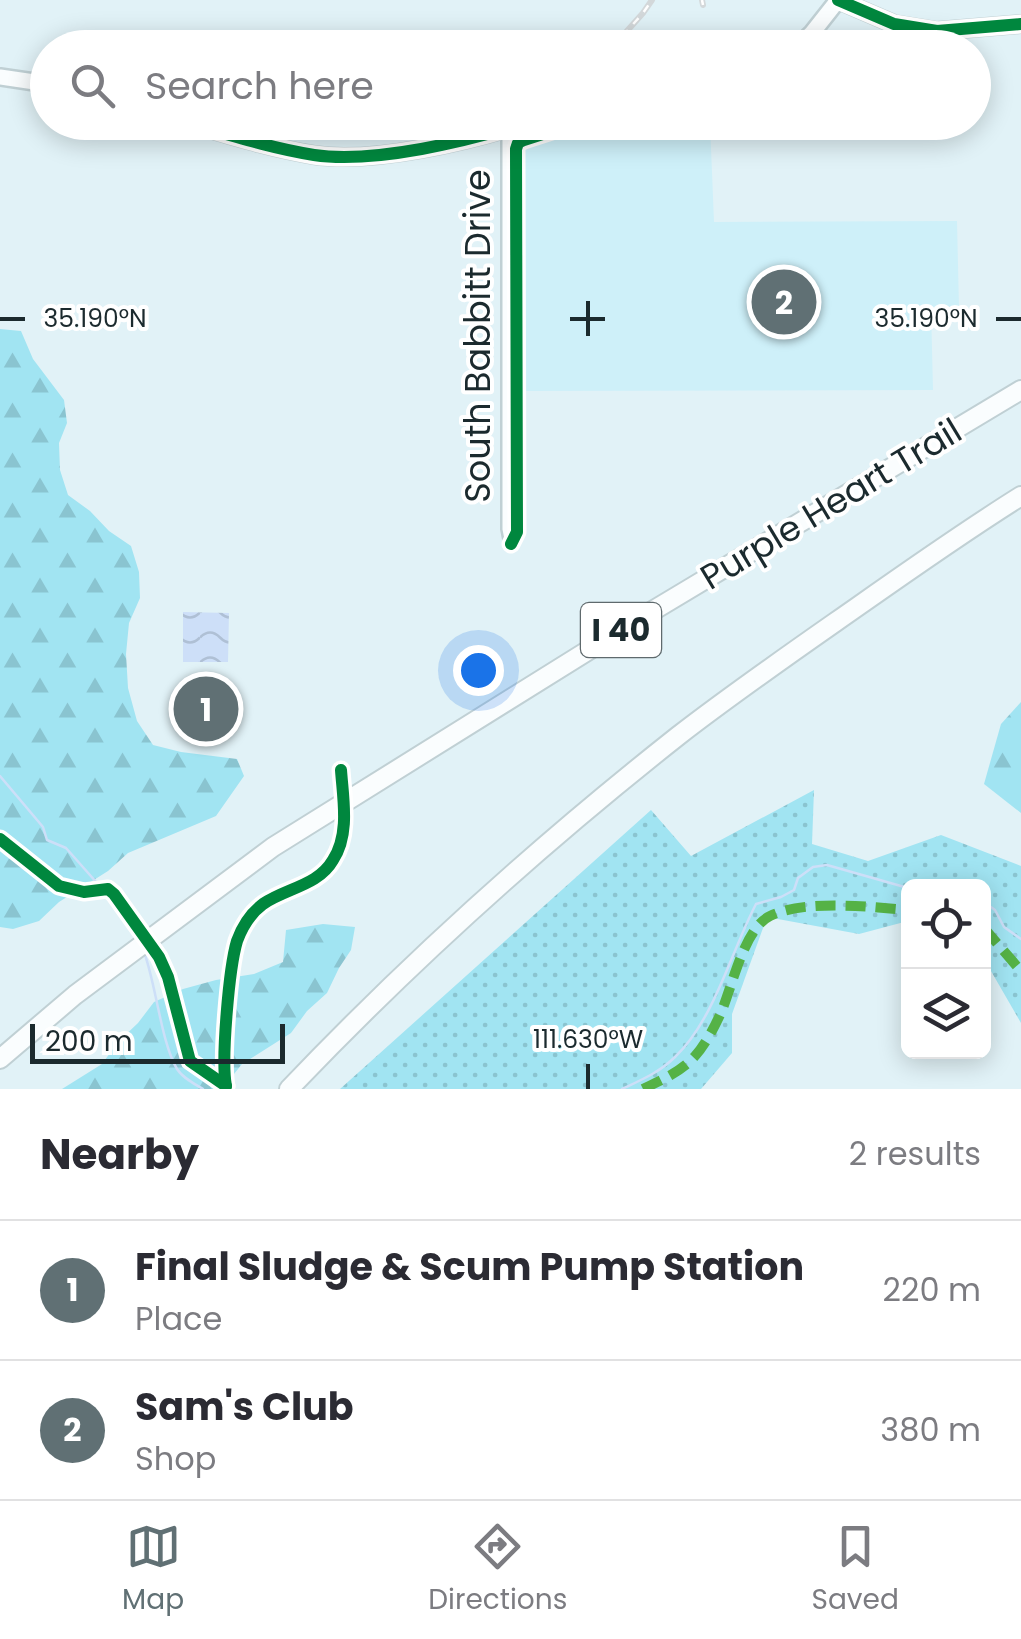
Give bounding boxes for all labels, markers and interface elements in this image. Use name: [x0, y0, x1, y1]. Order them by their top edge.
search box: [30, 30, 991, 140]
icon: search: [65, 58, 120, 113]
text: Search here: [145, 59, 374, 112]
street label: South Babbitt Drive: [453, 169, 502, 503]
pin: 2: [752, 264, 816, 340]
text: 35.190°N: [44, 301, 146, 336]
text: 35.190°N: [875, 301, 977, 336]
street label: Purple Heart Trail: [691, 406, 970, 601]
road number: I 40: [581, 603, 661, 657]
your location: [453, 645, 504, 696]
pin: 1: [174, 672, 238, 746]
map controls: [901, 879, 991, 1059]
button: locate: [901, 879, 991, 969]
button: layers: [901, 969, 991, 1059]
scale bar: [30, 1019, 285, 1064]
text: 200 m: [45, 1022, 133, 1061]
text: 111.630°W: [533, 1022, 643, 1057]
text: Nearby: [40, 1125, 199, 1184]
text: 2 results: [849, 1131, 981, 1176]
text: Final Sludge & Scum Pump Station: [135, 1240, 804, 1293]
text: 1: [66, 1267, 79, 1312]
text: 220 m: [883, 1267, 981, 1312]
text: Place: [135, 1296, 222, 1341]
text: Sam's Club: [135, 1380, 354, 1433]
text: 2: [63, 1407, 82, 1452]
text: 380 m: [880, 1407, 981, 1452]
text: Shop: [135, 1436, 216, 1481]
tab: Map: [122, 1519, 184, 1621]
tab: Directions: [428, 1519, 567, 1621]
tab: Saved: [812, 1519, 899, 1621]

